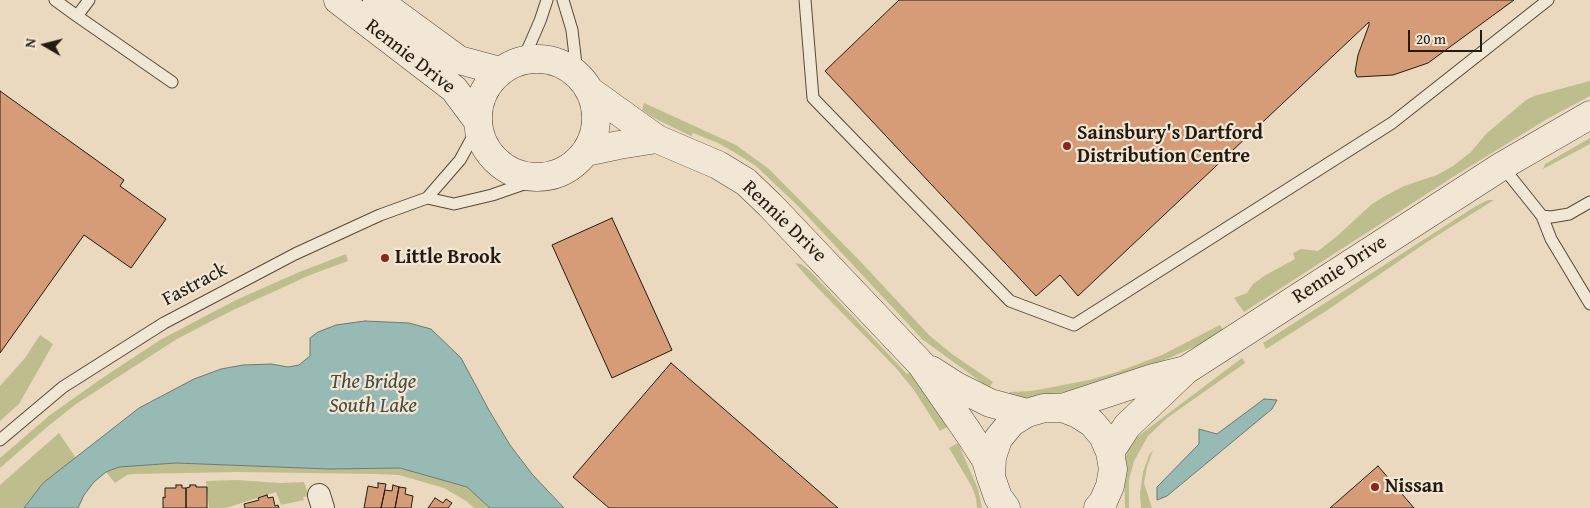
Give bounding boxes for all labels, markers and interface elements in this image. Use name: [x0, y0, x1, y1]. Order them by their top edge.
street label: Rennie Drive: [360, 14, 460, 100]
north arrow: [20, 20, 70, 70]
scale bar: [1410, 20, 1484, 52]
text: 20 m: [1416, 28, 1446, 49]
text: N: [20, 37, 41, 49]
place label: Sainsbury's Dartford Distribution Centre: [1077, 122, 1263, 169]
marker: Sainsbury's Dartford Distribution Centre: [1061, 140, 1073, 152]
street label: Rennie Drive: [737, 176, 831, 268]
street label: Rennie Drive: [1288, 231, 1392, 309]
place label: Little Brook: [395, 246, 501, 270]
marker: Little Brook: [379, 252, 391, 264]
street label: Fastrack: [159, 258, 231, 312]
water label: The Bridge South Lake: [329, 370, 417, 420]
place label: Nissan: [1385, 475, 1444, 499]
marker: Nissan: [1369, 481, 1381, 493]

